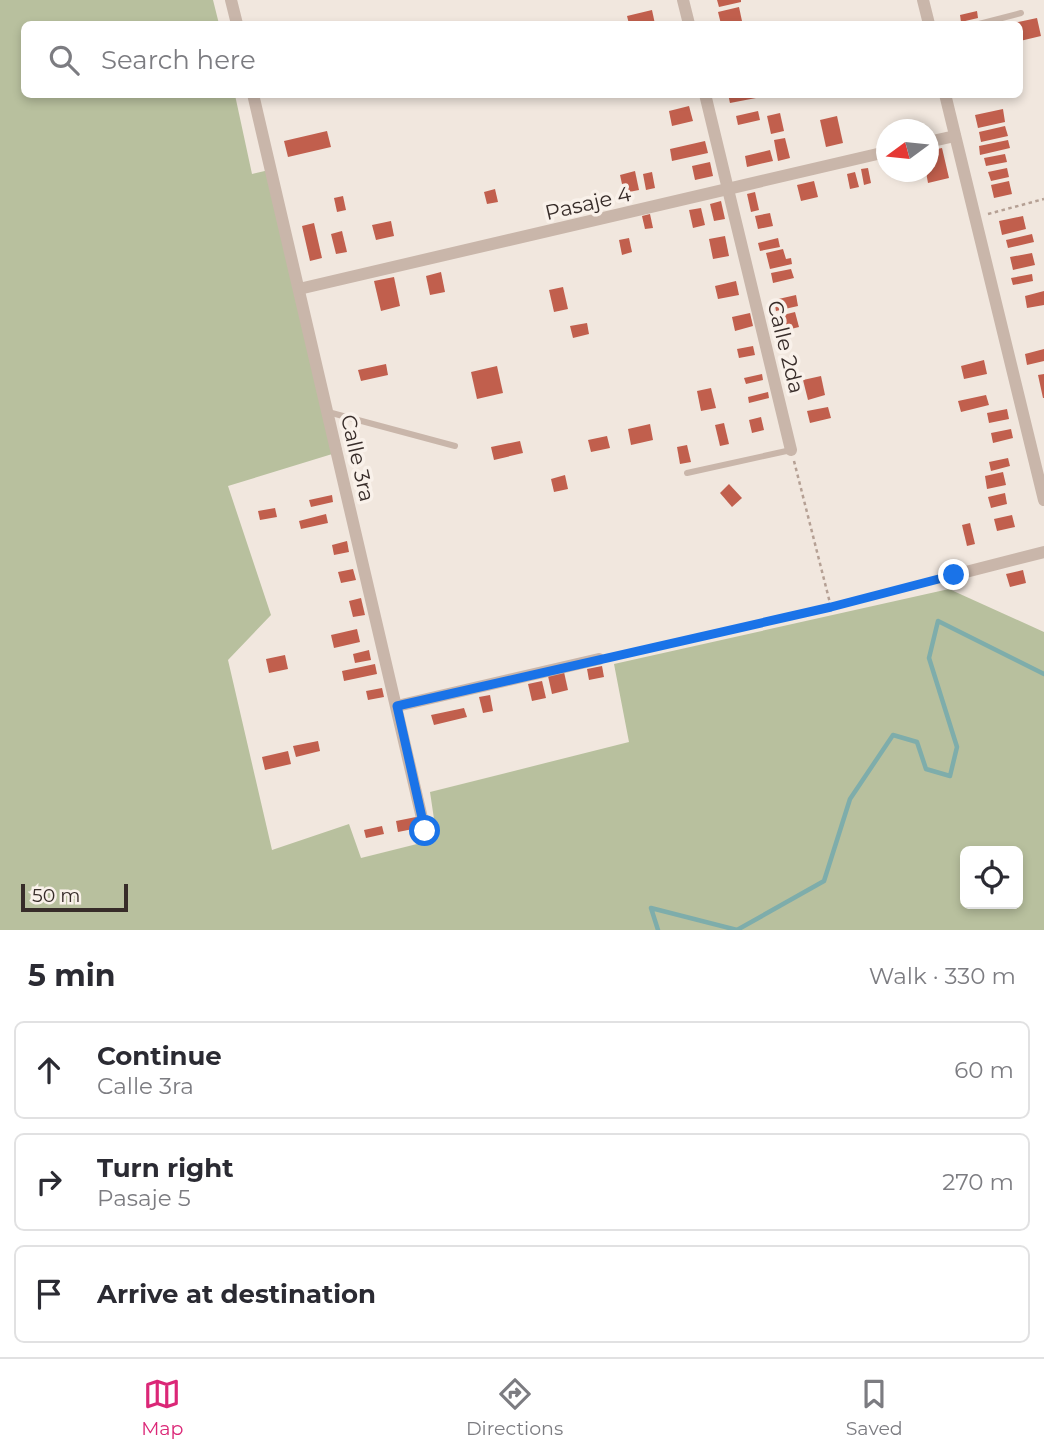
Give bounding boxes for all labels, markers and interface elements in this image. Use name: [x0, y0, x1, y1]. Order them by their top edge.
search box: [21, 21, 1023, 98]
icon: search: [45, 41, 83, 79]
text: Search here: [101, 44, 256, 76]
north arrow: [876, 119, 939, 182]
street label: Pasaje 4: [542, 181, 634, 225]
street label: Calle 2da: [762, 298, 810, 396]
street label: Calle 3ra: [336, 412, 380, 504]
route end: [938, 559, 969, 590]
route start: [409, 815, 440, 846]
map controls: [960, 846, 1023, 909]
button: locate: [960, 846, 1023, 909]
scale bar: [21, 881, 128, 913]
text: 50 m: [32, 884, 80, 907]
text: 5 min: [28, 957, 116, 994]
text: Walk · 330 m: [869, 962, 1016, 990]
text: Continue: [97, 1040, 222, 1072]
icon: ahead: [30, 1051, 68, 1089]
text: 60 m: [954, 1056, 1014, 1084]
text: Calle 3ra: [97, 1072, 194, 1100]
text: Turn right: [97, 1152, 233, 1184]
icon: right: [30, 1163, 68, 1201]
text: 270 m: [942, 1168, 1014, 1196]
text: Pasaje 5: [97, 1184, 191, 1212]
icon: arrive: [30, 1275, 68, 1313]
text: Arrive at destination: [97, 1278, 376, 1310]
tab: Map: [141, 1375, 183, 1440]
tab: Directions: [466, 1375, 563, 1440]
tab: Saved: [846, 1375, 903, 1440]

